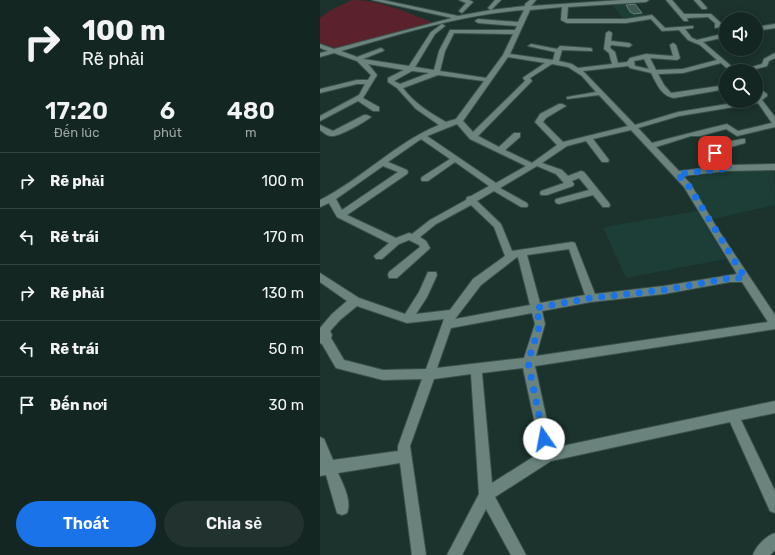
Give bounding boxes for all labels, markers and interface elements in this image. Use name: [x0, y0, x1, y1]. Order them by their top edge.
map controls: [719, 12, 763, 108]
button: sound: [719, 12, 763, 56]
text: 100 m: [82, 14, 166, 47]
icon: right: [16, 16, 68, 68]
text: Rẽ phải: [82, 48, 144, 70]
button: search: [719, 64, 763, 108]
text: 17:20: [45, 97, 108, 125]
text: 6: [160, 97, 175, 125]
text: 480: [227, 97, 275, 125]
text: Đến lúc: [54, 125, 99, 140]
text: phút: [153, 125, 182, 140]
text: m: [245, 125, 257, 140]
pin: [698, 136, 732, 170]
icon: arrive: [704, 142, 726, 164]
icon: right: [16, 170, 38, 192]
text: Rẽ phải: [50, 172, 104, 190]
text: 100 m: [262, 172, 304, 190]
icon: left: [16, 226, 38, 248]
text: Rẽ trái: [50, 228, 99, 246]
text: 170 m: [263, 228, 304, 246]
icon: right: [16, 282, 38, 304]
text: Rẽ phải: [50, 284, 104, 302]
text: 130 m: [262, 284, 304, 302]
icon: left: [16, 338, 38, 360]
text: Rẽ trái: [50, 340, 99, 358]
text: 50 m: [269, 340, 304, 358]
icon: arrive: [16, 394, 38, 416]
text: Đến nơi: [50, 396, 107, 414]
text: 30 m: [268, 396, 304, 414]
position arrow: [523, 418, 565, 460]
button: Thoát: [16, 501, 156, 547]
button: Chia sẻ: [164, 501, 304, 547]

